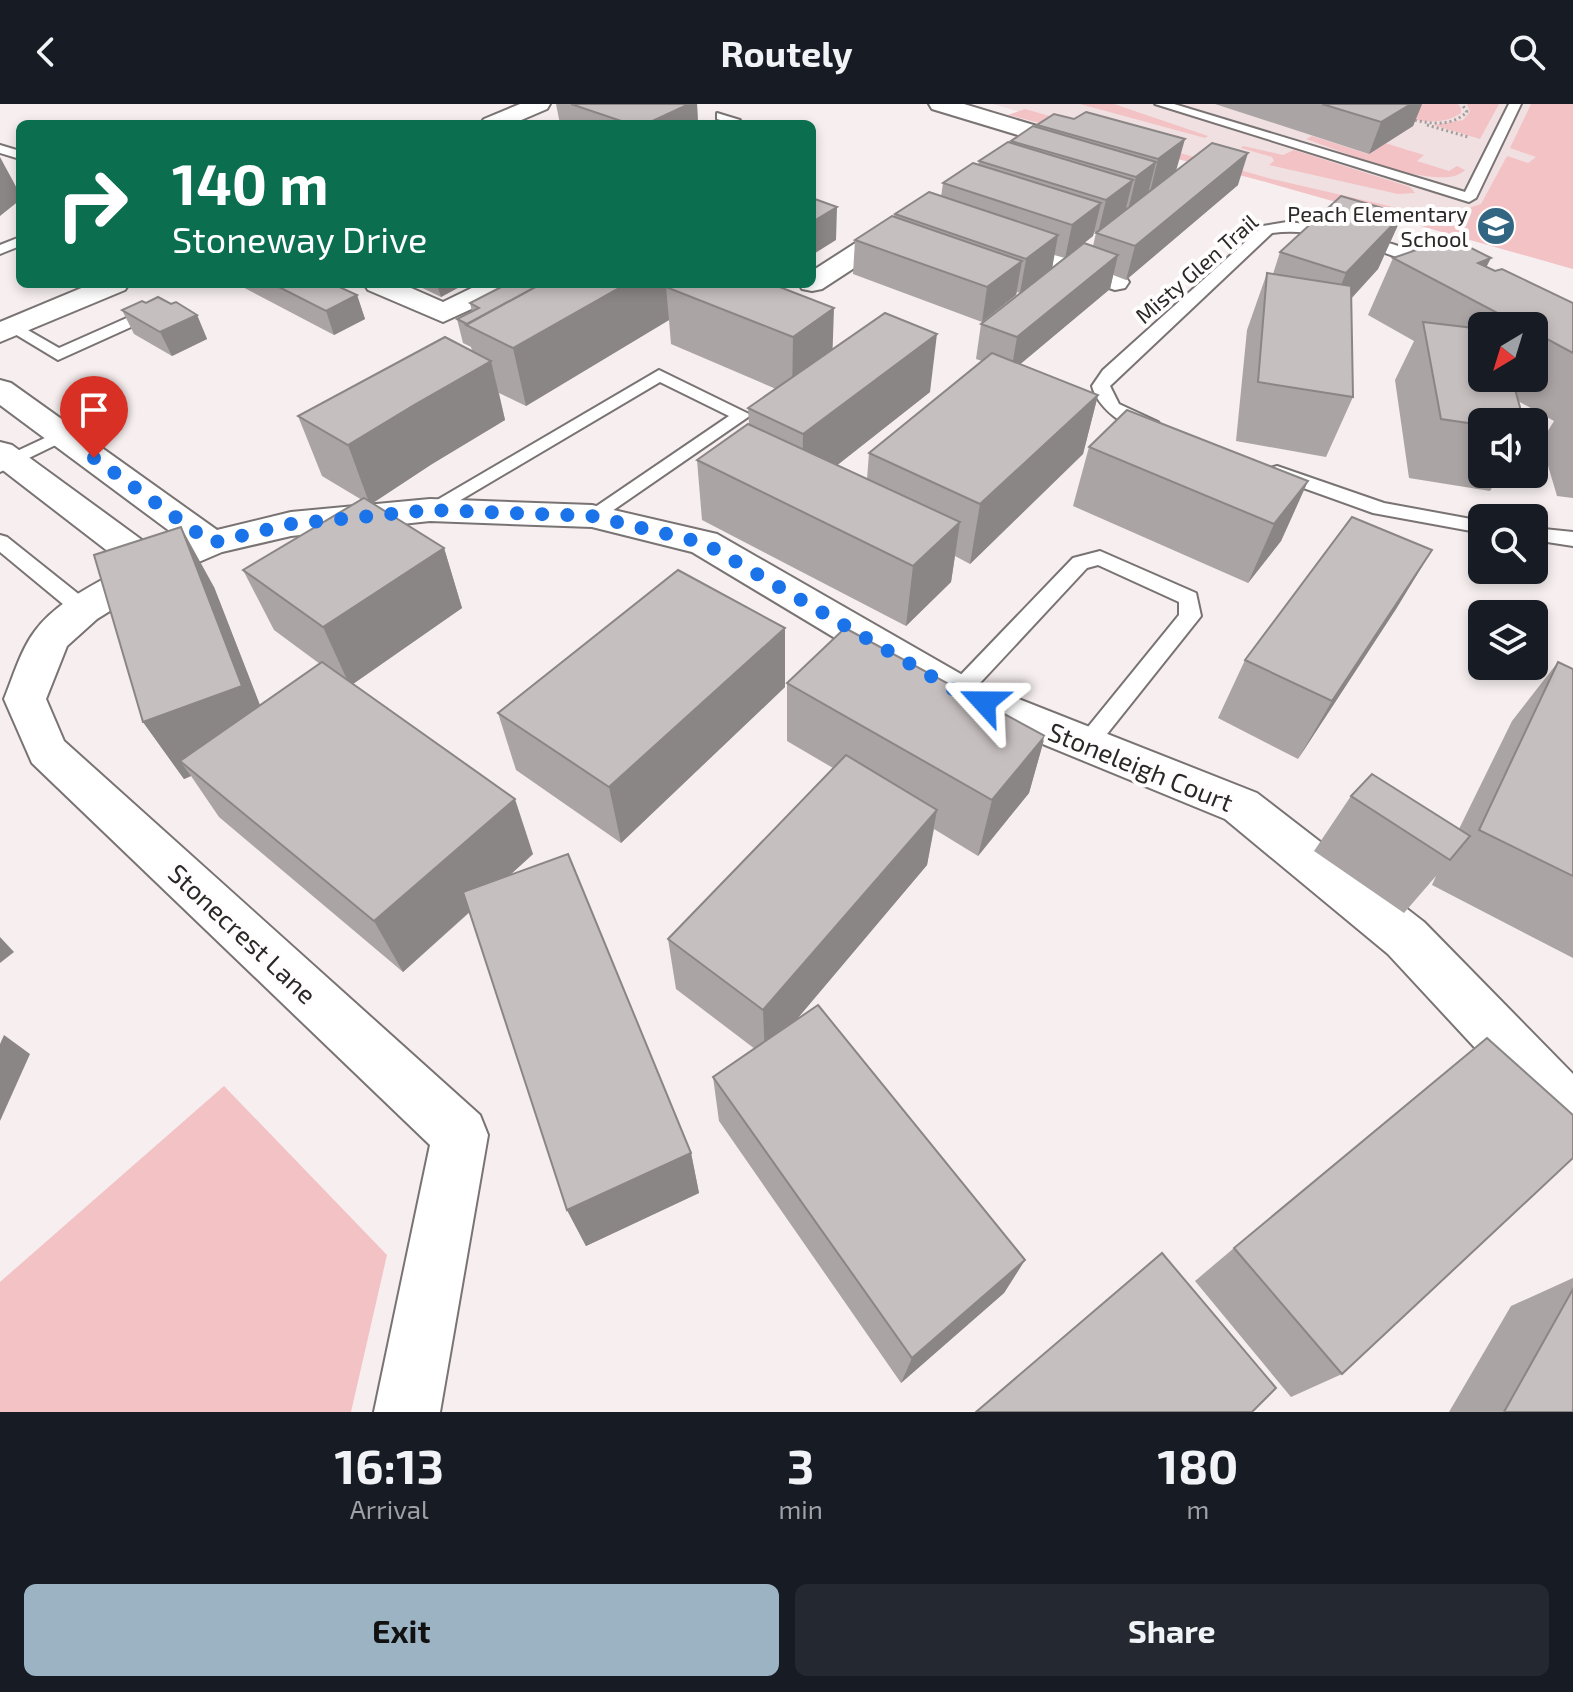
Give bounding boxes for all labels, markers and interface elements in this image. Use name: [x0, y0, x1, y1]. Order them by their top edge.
icon: back: [24, 30, 68, 74]
icon: search: [1505, 30, 1549, 74]
text: Routely: [720, 31, 853, 74]
text: 140 m: [172, 149, 329, 216]
icon: right: [40, 152, 144, 256]
place label: Peach Elementary School: [1287, 200, 1468, 251]
school or university icon: Peach Elementary School: [1475, 205, 1517, 247]
street label: Misty Glen Trail: [1130, 208, 1263, 328]
text: Stoneway Drive: [172, 217, 427, 260]
north arrow: [1468, 312, 1548, 392]
map controls: [1468, 312, 1548, 680]
pin: [60, 376, 128, 458]
icon: arrive: [72, 388, 116, 432]
button: sound: [1468, 408, 1548, 488]
button: search: [1468, 504, 1548, 584]
button: layers: [1468, 600, 1548, 680]
position arrow: [942, 660, 1026, 744]
street label: Stoneleigh Court: [1044, 715, 1238, 817]
street label: Stonecrest Lane: [163, 857, 323, 1009]
text: 16:13: [335, 1436, 444, 1494]
text: 3: [787, 1436, 814, 1494]
text: 180: [1157, 1436, 1238, 1494]
text: Arrival: [350, 1493, 429, 1524]
text: min: [779, 1493, 823, 1524]
text: m: [1187, 1493, 1209, 1524]
button: Exit: [24, 1584, 779, 1676]
button: Share: [795, 1584, 1549, 1676]

